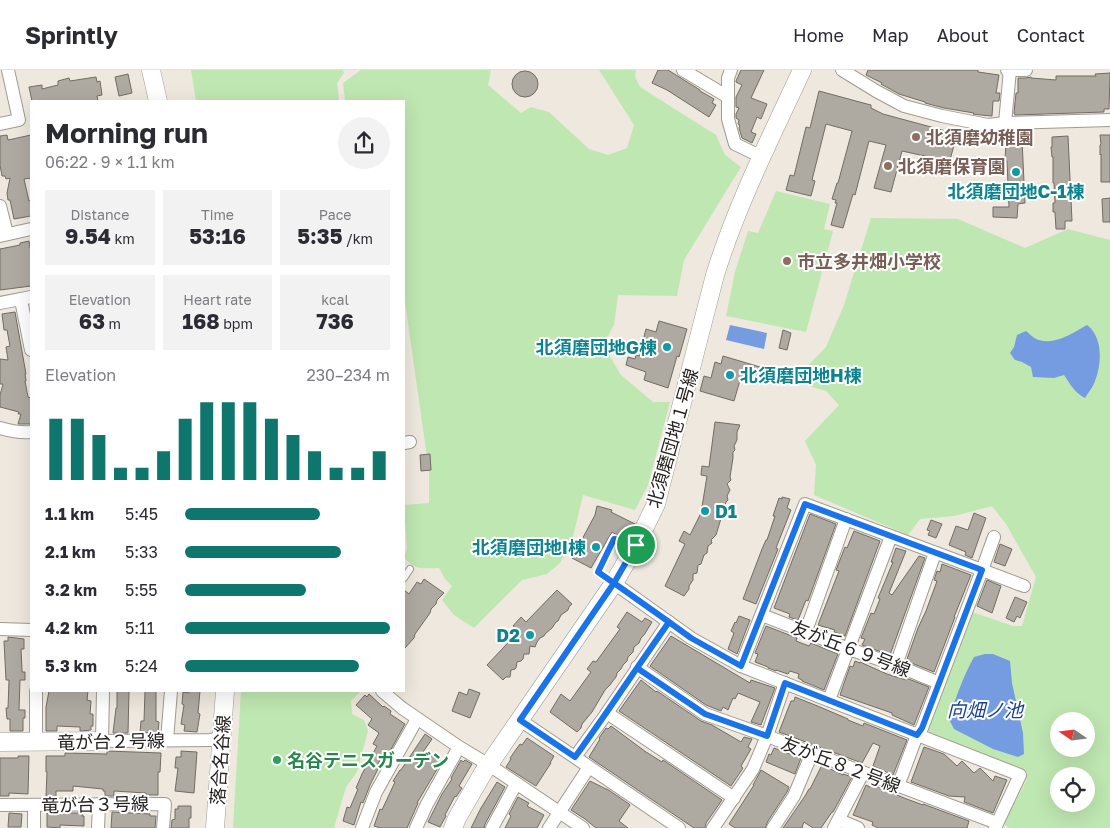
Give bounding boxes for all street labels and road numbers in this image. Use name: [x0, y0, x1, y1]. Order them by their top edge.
street label: 北須磨団地１号線: [642, 366, 702, 510]
street label: 友が丘６９号線: [788, 615, 914, 681]
street label: 落合名谷線: [206, 714, 234, 806]
street label: 竜が台２号線: [57, 729, 165, 753]
street label: 友が丘８２号線: [778, 731, 904, 797]
street label: 竜が台３号線: [41, 792, 149, 816]

